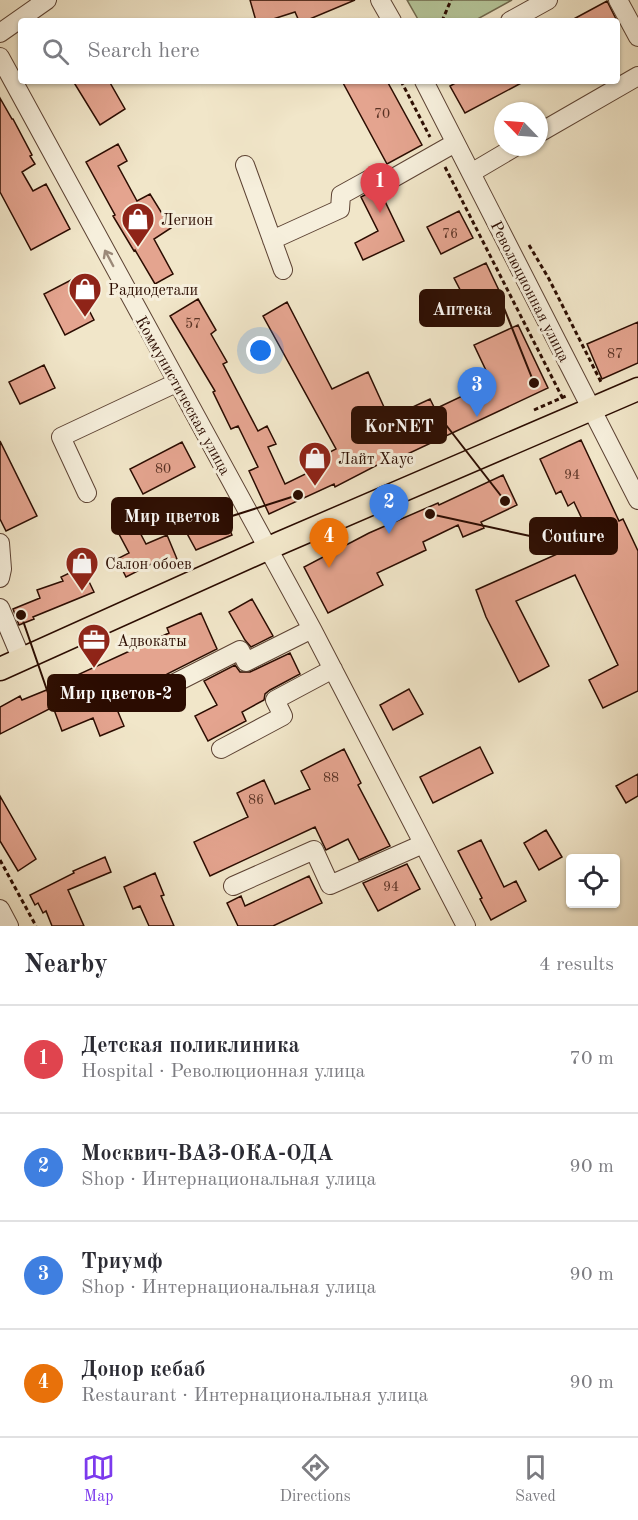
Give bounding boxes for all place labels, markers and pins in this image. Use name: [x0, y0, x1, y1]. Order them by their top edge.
pin: 1: [360, 164, 400, 213]
shop icon: Легион: [120, 201, 156, 248]
place label: Легион: [161, 213, 213, 229]
shop icon: Радиодетали: [67, 271, 103, 318]
place label: Радиодетали: [108, 283, 198, 299]
callout: Аптека: [420, 290, 504, 326]
pin: 3: [458, 368, 496, 417]
callout: KorNET: [352, 407, 446, 443]
shop icon: Лайт Хаус: [297, 440, 333, 487]
place label: Лайт Хаус: [338, 452, 414, 468]
pin: 2: [370, 484, 408, 534]
callout: Мир цветов: [112, 498, 232, 534]
pin: 4: [310, 518, 348, 568]
callout: Couture: [530, 518, 617, 554]
shop icon: Салон обоев: [64, 545, 100, 592]
place label: Салон обоев: [105, 557, 192, 573]
office icon: Адвокаты: [76, 622, 112, 669]
place label: Адвокаты: [117, 634, 187, 650]
callout: Мир цветов-2: [48, 675, 185, 711]

